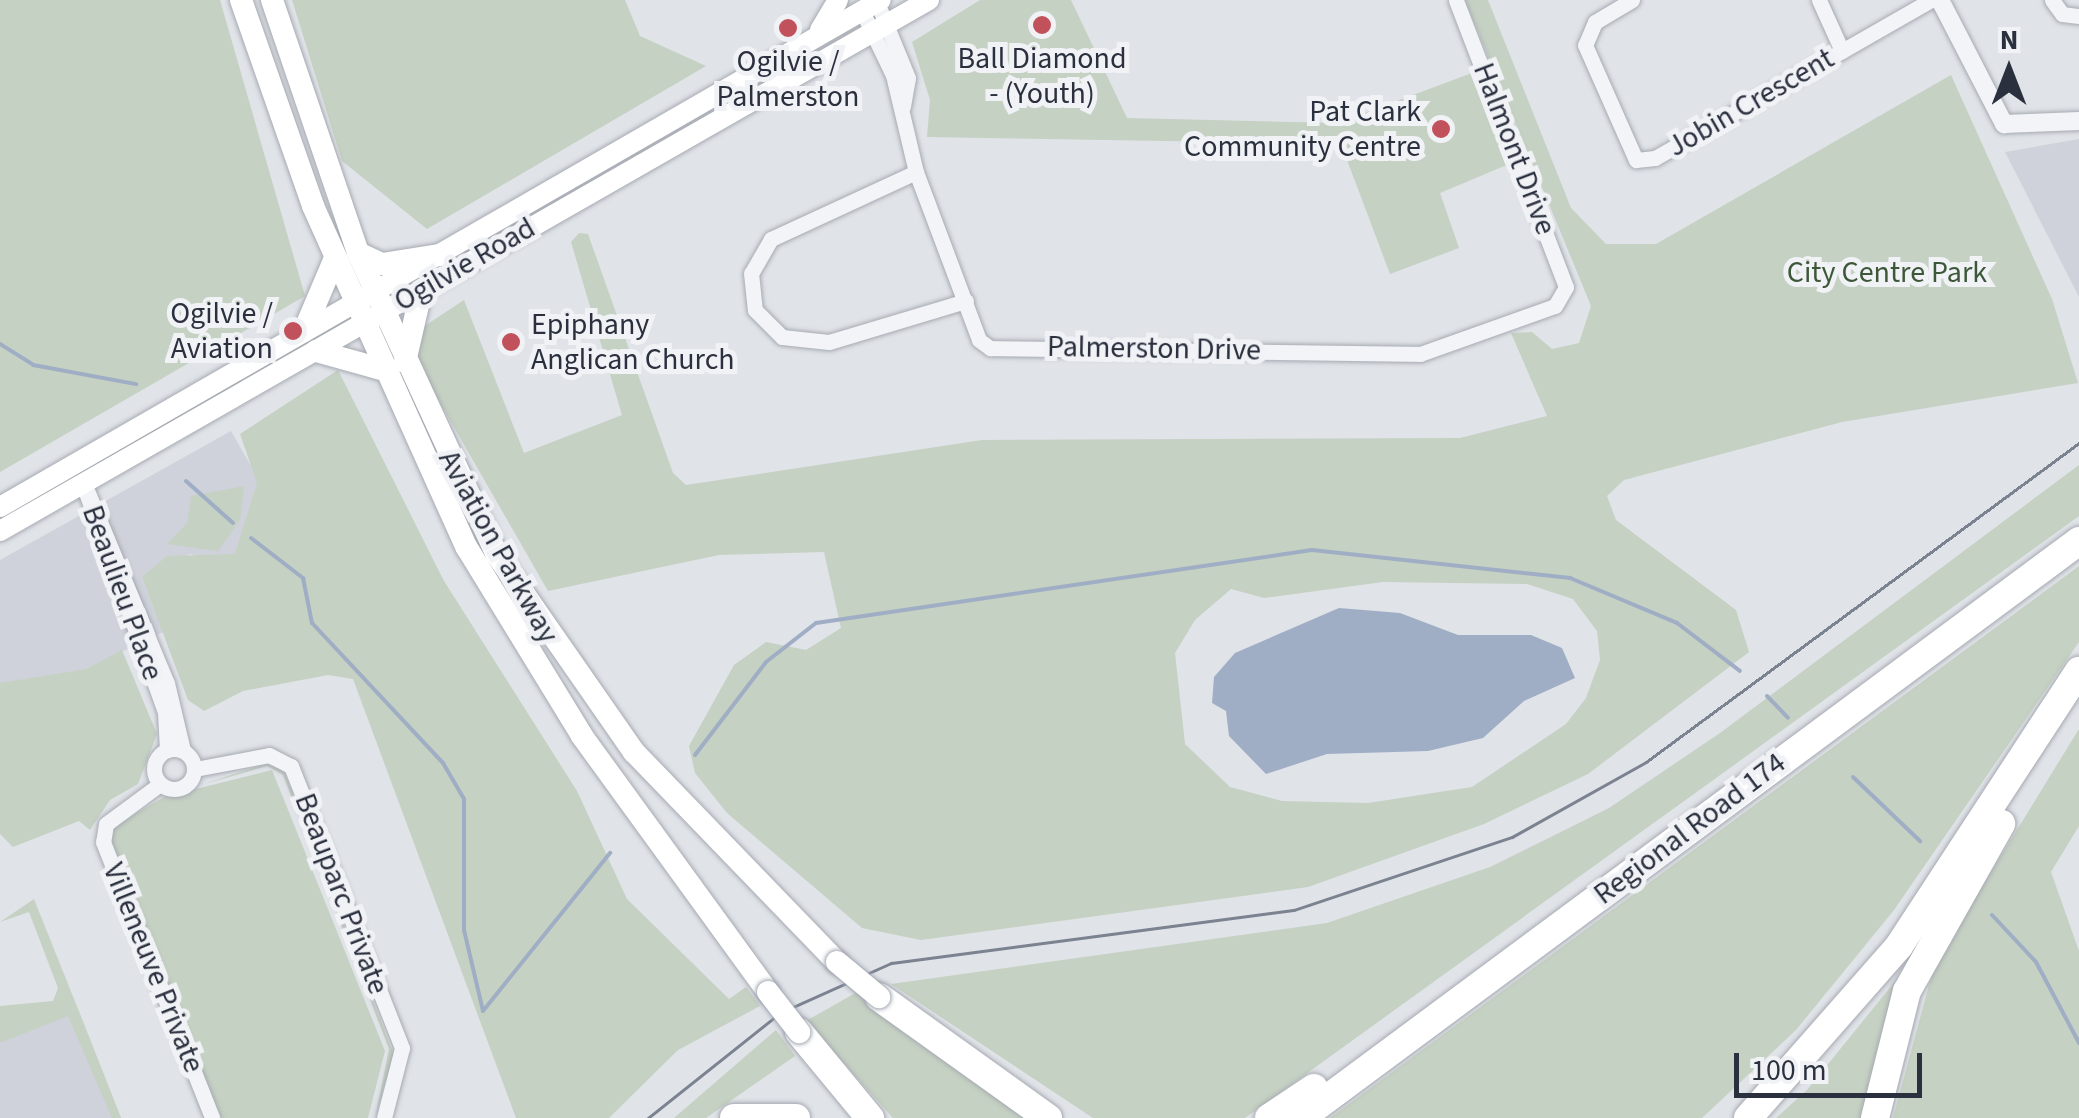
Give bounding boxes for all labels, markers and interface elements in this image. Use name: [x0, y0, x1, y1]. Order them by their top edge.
marker: Ball Diamond - (Youth): [1031, 14, 1053, 36]
marker: Ogilvie / Palmerston: [777, 17, 799, 39]
north arrow: [1959, 20, 2059, 120]
text: N: [2000, 20, 2018, 60]
place label: Ball Diamond - (Youth): [957, 41, 1127, 112]
street label: Jobin Crescent: [1661, 41, 1841, 165]
place label: Ogilvie / Palmerston: [717, 44, 859, 114]
street label: Halmont Drive: [1465, 58, 1563, 240]
place label: Pat Clark Community Centre: [1184, 94, 1421, 164]
marker: Pat Clark Community Centre: [1430, 118, 1452, 140]
street label: Ogilvie Road: [388, 210, 542, 320]
park label: City Centre Park: [1787, 255, 1987, 291]
place label: Ogilvie / Aviation: [170, 296, 273, 366]
place label: Epiphany Anglican Church: [531, 307, 735, 378]
marker: Ogilvie / Aviation: [282, 320, 304, 342]
street label: Palmerston Drive: [1047, 329, 1261, 369]
marker: Epiphany Anglican Church: [500, 331, 522, 353]
street label: Aviation Parkway: [430, 444, 566, 650]
street label: Beaulieu Place: [74, 501, 170, 685]
street label: Regional Road 174: [1587, 745, 1793, 913]
street label: Beauparc Private: [286, 789, 396, 999]
street label: Villeneuve Private: [95, 858, 211, 1078]
scale bar: [1739, 1033, 1926, 1095]
text: 100 m: [1751, 1049, 1827, 1092]

